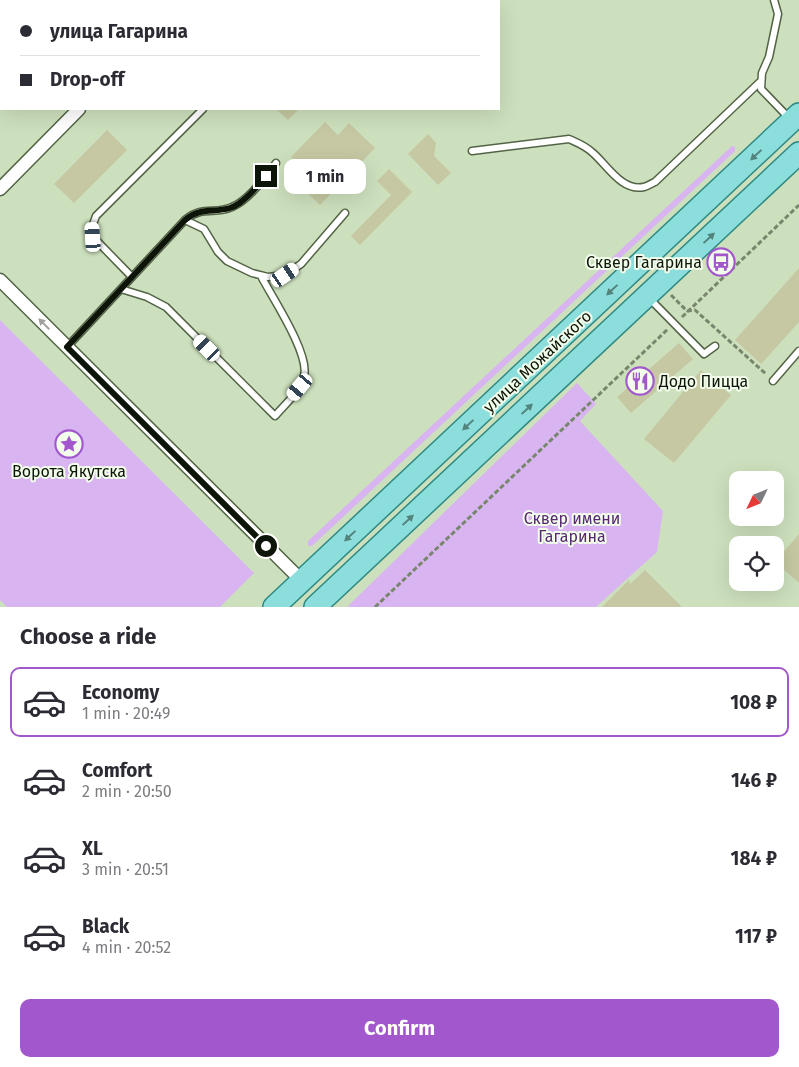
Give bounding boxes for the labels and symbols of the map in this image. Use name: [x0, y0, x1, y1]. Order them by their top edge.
one-way arrow: [750, 149, 762, 161]
callout: 1 min: [284, 158, 366, 194]
route end: [255, 165, 277, 187]
car: [84, 222, 101, 252]
one-way arrow: [702, 232, 714, 244]
bus stop icon: Сквер Гагарина: [706, 247, 736, 277]
place label: Сквер Гагарина: [586, 253, 702, 272]
car: [268, 260, 301, 290]
one-way arrow: [606, 284, 618, 296]
street label: улица Можайского: [479, 306, 595, 416]
one-way arrow: [38, 319, 50, 331]
car: [191, 332, 222, 364]
restaurant icon: Додо Пицца: [625, 366, 655, 396]
car: [284, 371, 315, 403]
place label: Додо Пицца: [658, 372, 748, 391]
one-way arrow: [520, 403, 532, 415]
one-way arrow: [462, 419, 474, 431]
place icon: Ворота Якутска: [54, 429, 84, 459]
place label: Ворота Якутска: [12, 462, 126, 481]
north arrow: [729, 471, 784, 526]
park label: Сквер имени Гагарина: [524, 509, 620, 546]
one-way arrow: [402, 514, 414, 526]
one-way arrow: [344, 530, 356, 542]
route start: [255, 535, 277, 557]

